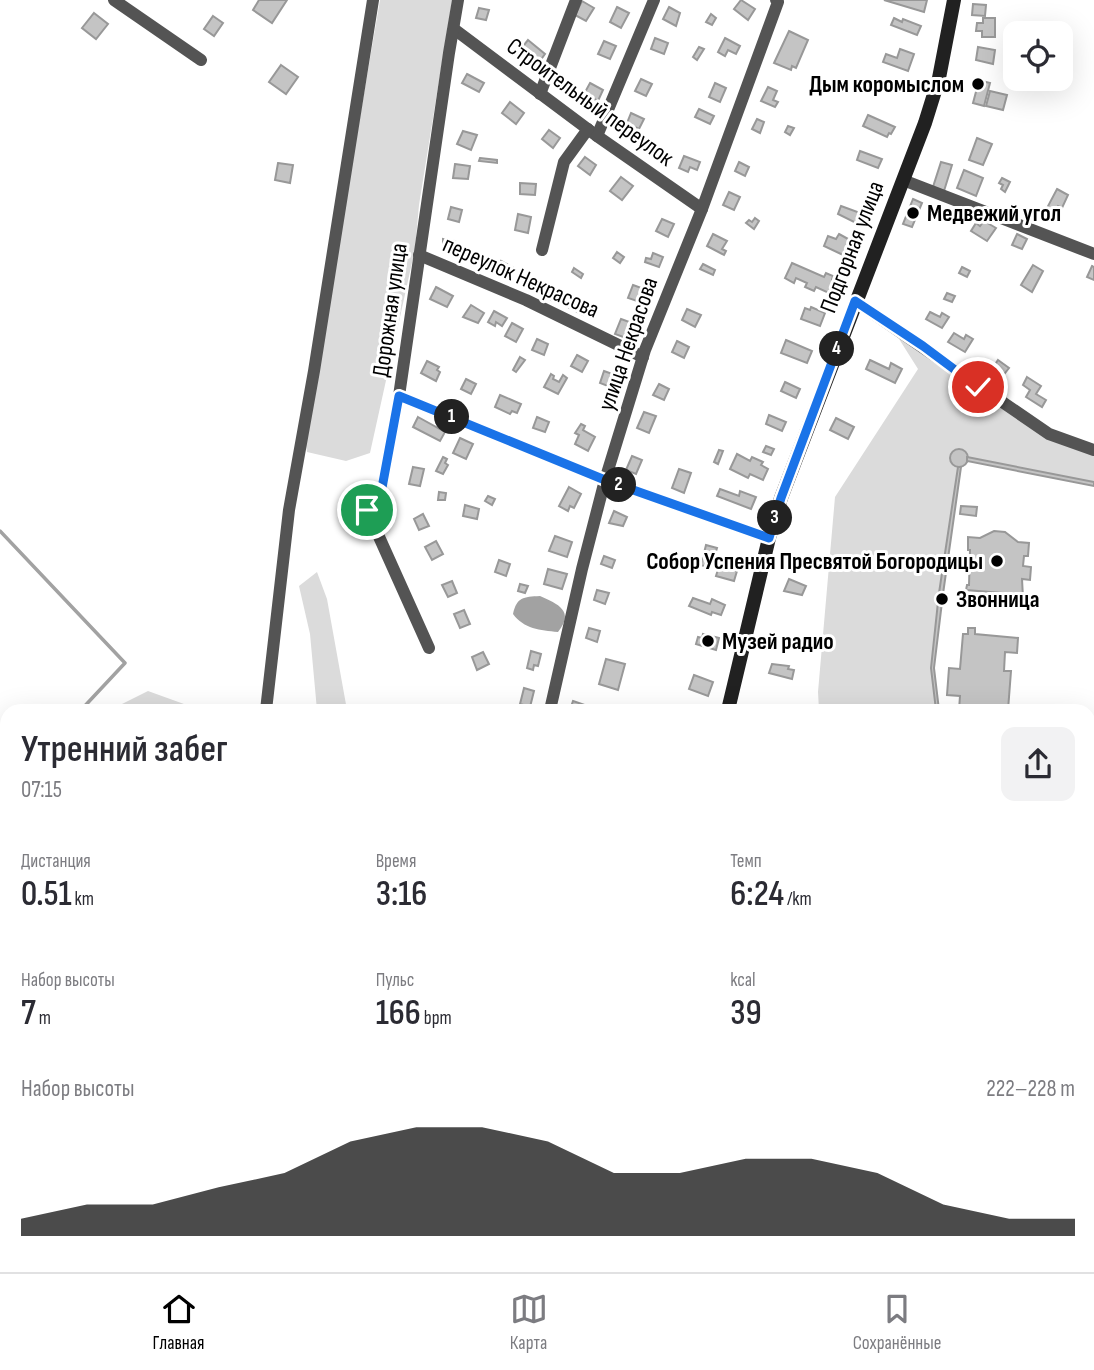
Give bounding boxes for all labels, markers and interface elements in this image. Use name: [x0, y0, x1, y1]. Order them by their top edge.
map controls: [1003, 21, 1073, 91]
button: locate: [1003, 21, 1073, 91]
street label: Строительный переулок: [501, 32, 680, 173]
place label: Дым коромыслом: [809, 70, 964, 99]
marker: Дым коромыслом: [970, 76, 986, 92]
street label: Подгорная улица: [814, 177, 890, 317]
place label: Медвежий угол: [927, 199, 1061, 228]
marker: Медвежий угол: [905, 205, 921, 221]
street label: переулок Некрасова: [438, 230, 604, 324]
street label: Дорожная улица: [366, 241, 414, 379]
street label: улица Некрасова: [592, 273, 664, 415]
pin: 4: [820, 332, 854, 366]
text: 4: [832, 337, 841, 360]
pin: [948, 357, 1008, 417]
icon: check: [959, 368, 997, 406]
pin: 1: [434, 400, 470, 434]
text: 1: [448, 405, 455, 428]
pin: 2: [602, 468, 636, 503]
text: 2: [614, 473, 623, 496]
pin: [337, 480, 397, 540]
icon: arrive: [348, 491, 386, 529]
pin: 3: [758, 500, 792, 536]
text: 3: [770, 506, 779, 529]
place label: Собор Успения Пресвятой Богородицы: [646, 547, 983, 576]
marker: Собор Успения Пресвятой Богородицы: [989, 553, 1005, 569]
place label: Звонница: [956, 585, 1040, 614]
marker: Звонница: [934, 591, 950, 607]
place label: Музей радио: [722, 627, 834, 656]
marker: Музей радио: [700, 633, 716, 649]
text: Утренний забег: [21, 727, 228, 772]
button: share: [1001, 727, 1075, 801]
text: 07:15: [21, 776, 62, 804]
text: Дистанция: [21, 850, 91, 873]
text: Время: [376, 850, 416, 873]
text: Темп: [730, 850, 762, 873]
text: 0.51: [21, 873, 72, 916]
text: 3:16: [376, 873, 427, 916]
text: 6:24: [730, 873, 784, 916]
text: km: [72, 888, 94, 911]
text: /km: [784, 888, 812, 911]
text: Набор высоты: [21, 969, 115, 992]
text: Пульс: [376, 969, 414, 992]
text: kcal: [730, 969, 755, 992]
text: 7: [21, 992, 36, 1035]
text: 166: [376, 992, 421, 1035]
text: 39: [730, 992, 762, 1035]
text: m: [36, 1007, 51, 1030]
text: bpm: [421, 1007, 452, 1030]
text: Набор высоты: [21, 1075, 134, 1103]
text: 222–228 m: [986, 1075, 1075, 1103]
tab: Главная: [153, 1290, 204, 1355]
tab: Карта: [510, 1290, 548, 1355]
tab: Сохранённые: [853, 1290, 941, 1355]

